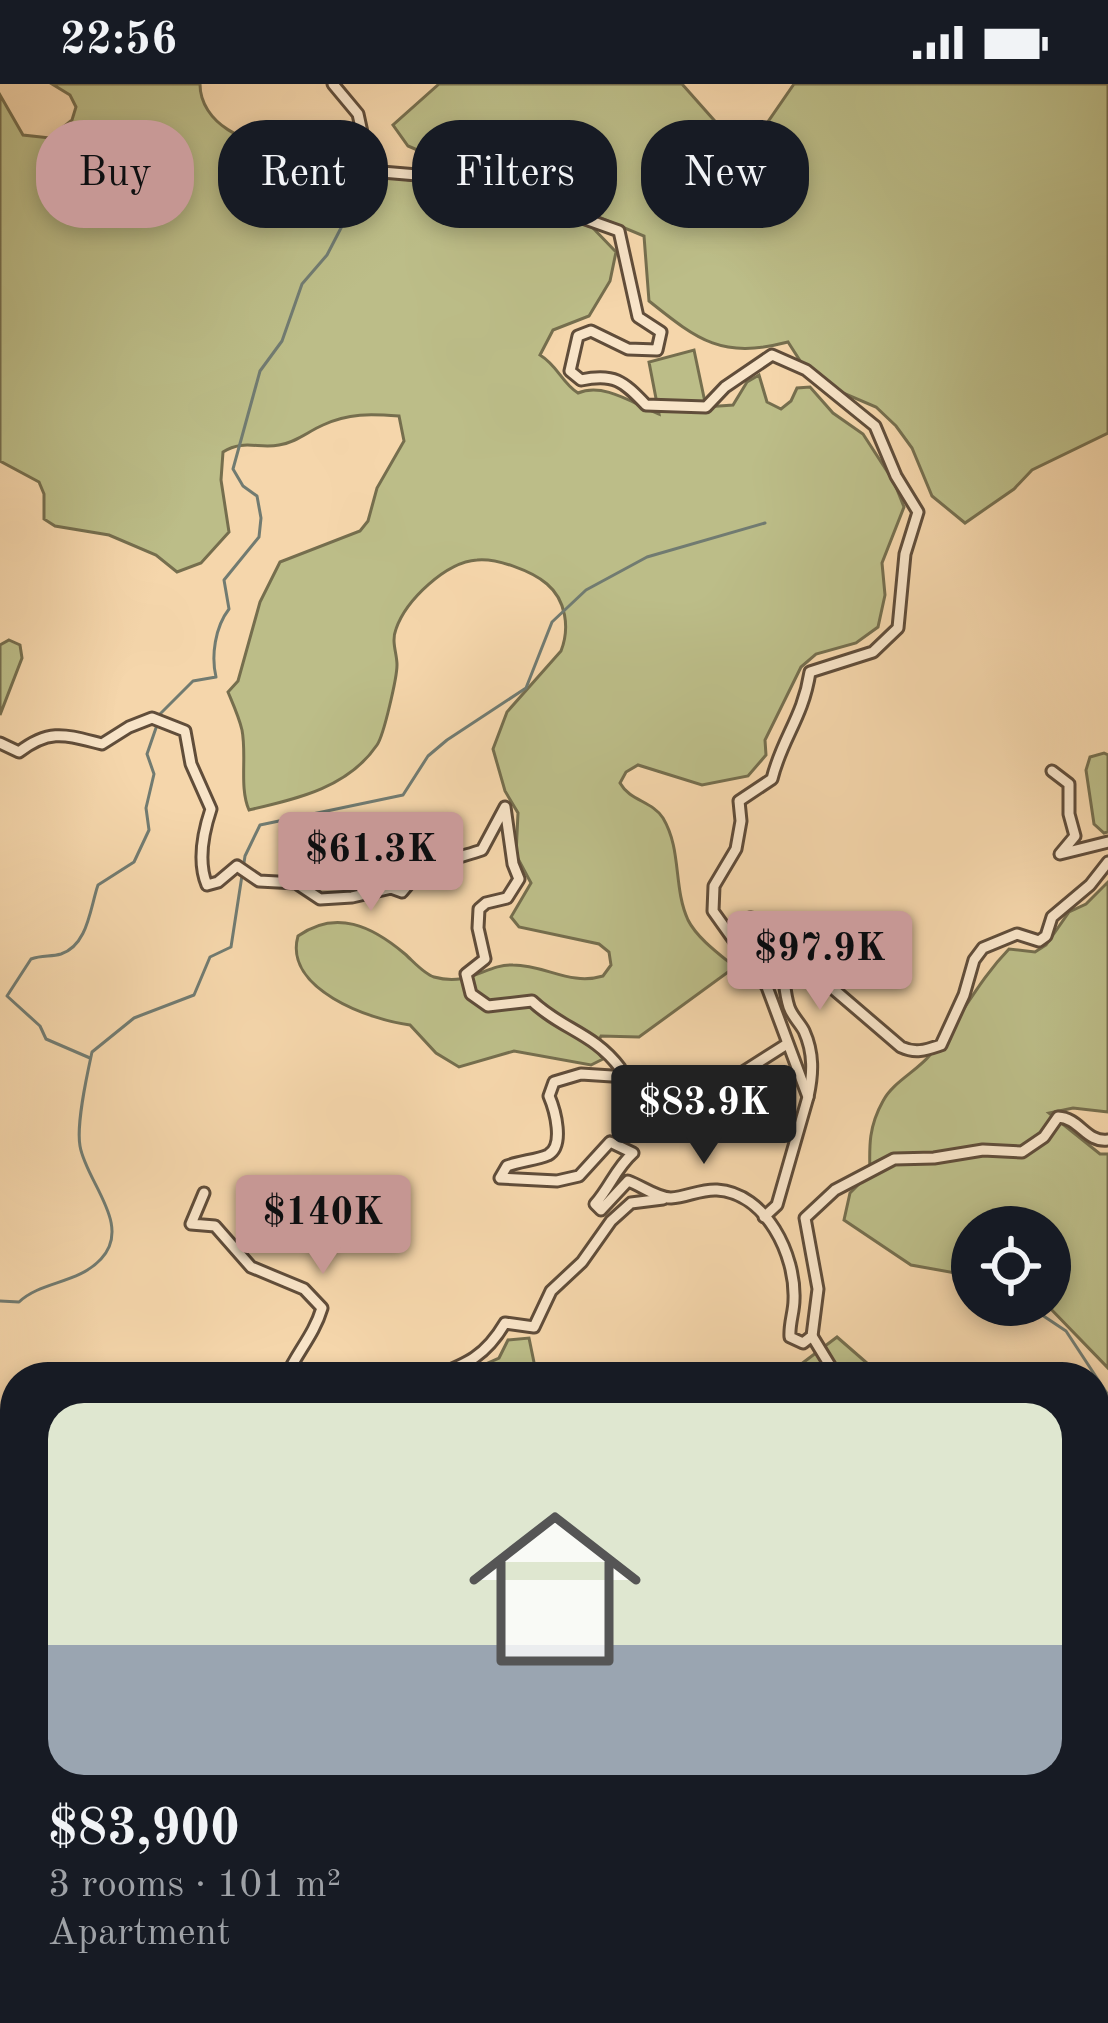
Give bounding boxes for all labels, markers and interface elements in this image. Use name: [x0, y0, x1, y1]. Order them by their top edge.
text: 22:56: [60, 19, 177, 64]
chip: Buy: [36, 120, 194, 228]
chip: Rent: [218, 120, 388, 228]
chip: Filters: [412, 120, 617, 228]
chip: New: [641, 120, 809, 228]
pin: $61.3K: [273, 812, 469, 914]
text: $61.3K: [305, 831, 437, 870]
pin: $97.9K: [722, 911, 918, 1013]
text: $97.9K: [754, 930, 886, 969]
pin: $83.9K: [606, 1065, 802, 1167]
text: $83.9K: [638, 1084, 770, 1123]
pin: $140K: [239, 1175, 407, 1277]
text: $140K: [263, 1194, 383, 1233]
map controls: [951, 1206, 1071, 1326]
button: locate: [951, 1206, 1071, 1326]
icon: home: [447, 1481, 663, 1697]
text: $83,900: [48, 1805, 240, 1856]
text: 3 rooms · 101 m²: [48, 1866, 341, 1905]
text: Apartment: [48, 1914, 231, 1953]

